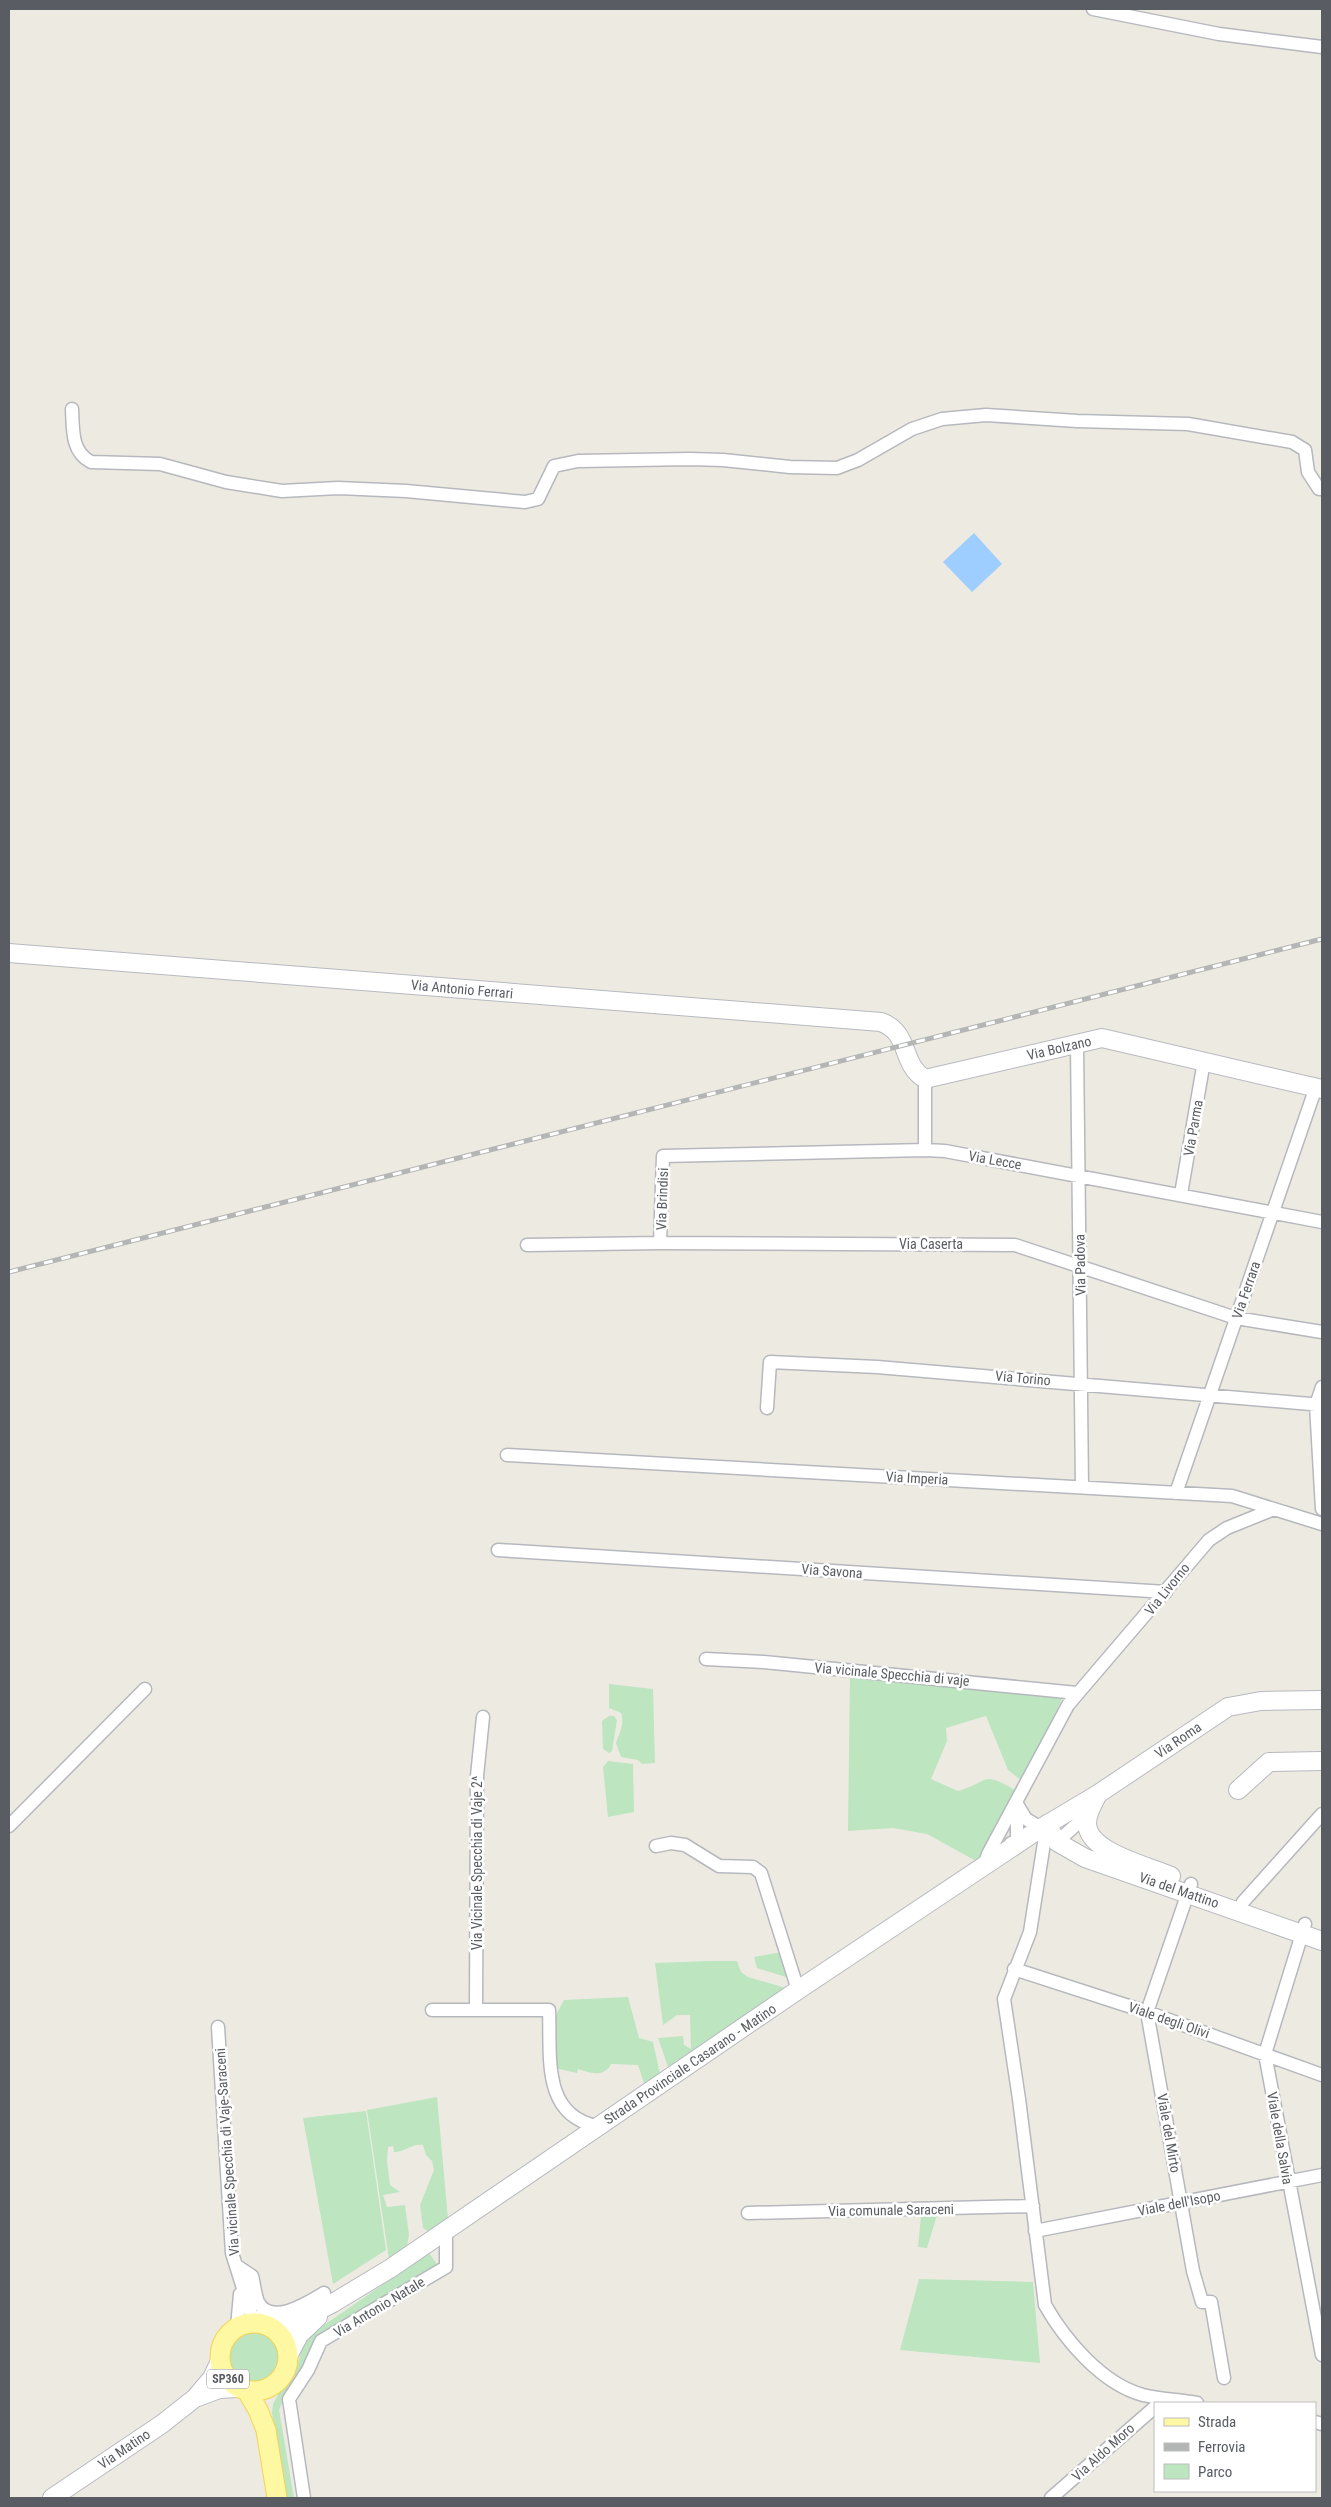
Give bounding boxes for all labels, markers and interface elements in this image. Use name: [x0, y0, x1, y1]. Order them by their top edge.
street label: Via Antonio Ferrari: [410, 977, 514, 1001]
street label: Via Bolzano: [1025, 1033, 1093, 1063]
street label: Via Parma: [1180, 1099, 1206, 1157]
street label: Via Lecce: [967, 1147, 1023, 1173]
street label: Via Brindisi: [653, 1167, 671, 1231]
street label: Via Padova: [1071, 1234, 1089, 1296]
street label: Via Caserta: [899, 1236, 963, 1252]
street label: Via Ferrara: [1229, 1259, 1263, 1321]
street label: Via Torino: [995, 1368, 1051, 1388]
street label: Via Imperia: [885, 1468, 949, 1488]
street label: Via Livorno: [1141, 1560, 1193, 1618]
street label: Via Savona: [801, 1561, 863, 1581]
street label: Via vicinale Specchia di vaje: [814, 1659, 971, 1689]
street label: Via Roma: [1152, 1719, 1204, 1761]
street label: Via Vicinale Specchia di Vaje 2^: [469, 1776, 485, 1950]
street label: Via del Mattino: [1137, 1869, 1221, 1911]
street label: Viale degli Olivi: [1126, 1999, 1212, 2041]
street label: Strada Provinciale Casarano - Matino: [601, 2000, 779, 2128]
street label: Via vicinale Specchia di Vaje-Saraceni: [212, 2048, 242, 2256]
street label: Viale della Salvia: [1264, 2090, 1296, 2186]
street label: Viale del Mirto: [1154, 2092, 1184, 2174]
street label: Viale dell'Isopo: [1136, 2187, 1222, 2219]
street label: Via comunale Saraceni: [828, 2201, 954, 2219]
street label: Via Antonio Natale: [331, 2273, 428, 2340]
road number: SP360: [207, 2370, 249, 2388]
legend: [1154, 2402, 1316, 2492]
text: Strada: [1198, 2413, 1236, 2431]
street label: Via Aldo Moro: [1069, 2420, 1137, 2484]
street label: Via Matino: [95, 2426, 153, 2472]
text: Ferrovia: [1198, 2438, 1246, 2456]
text: Parco: [1198, 2463, 1232, 2481]

